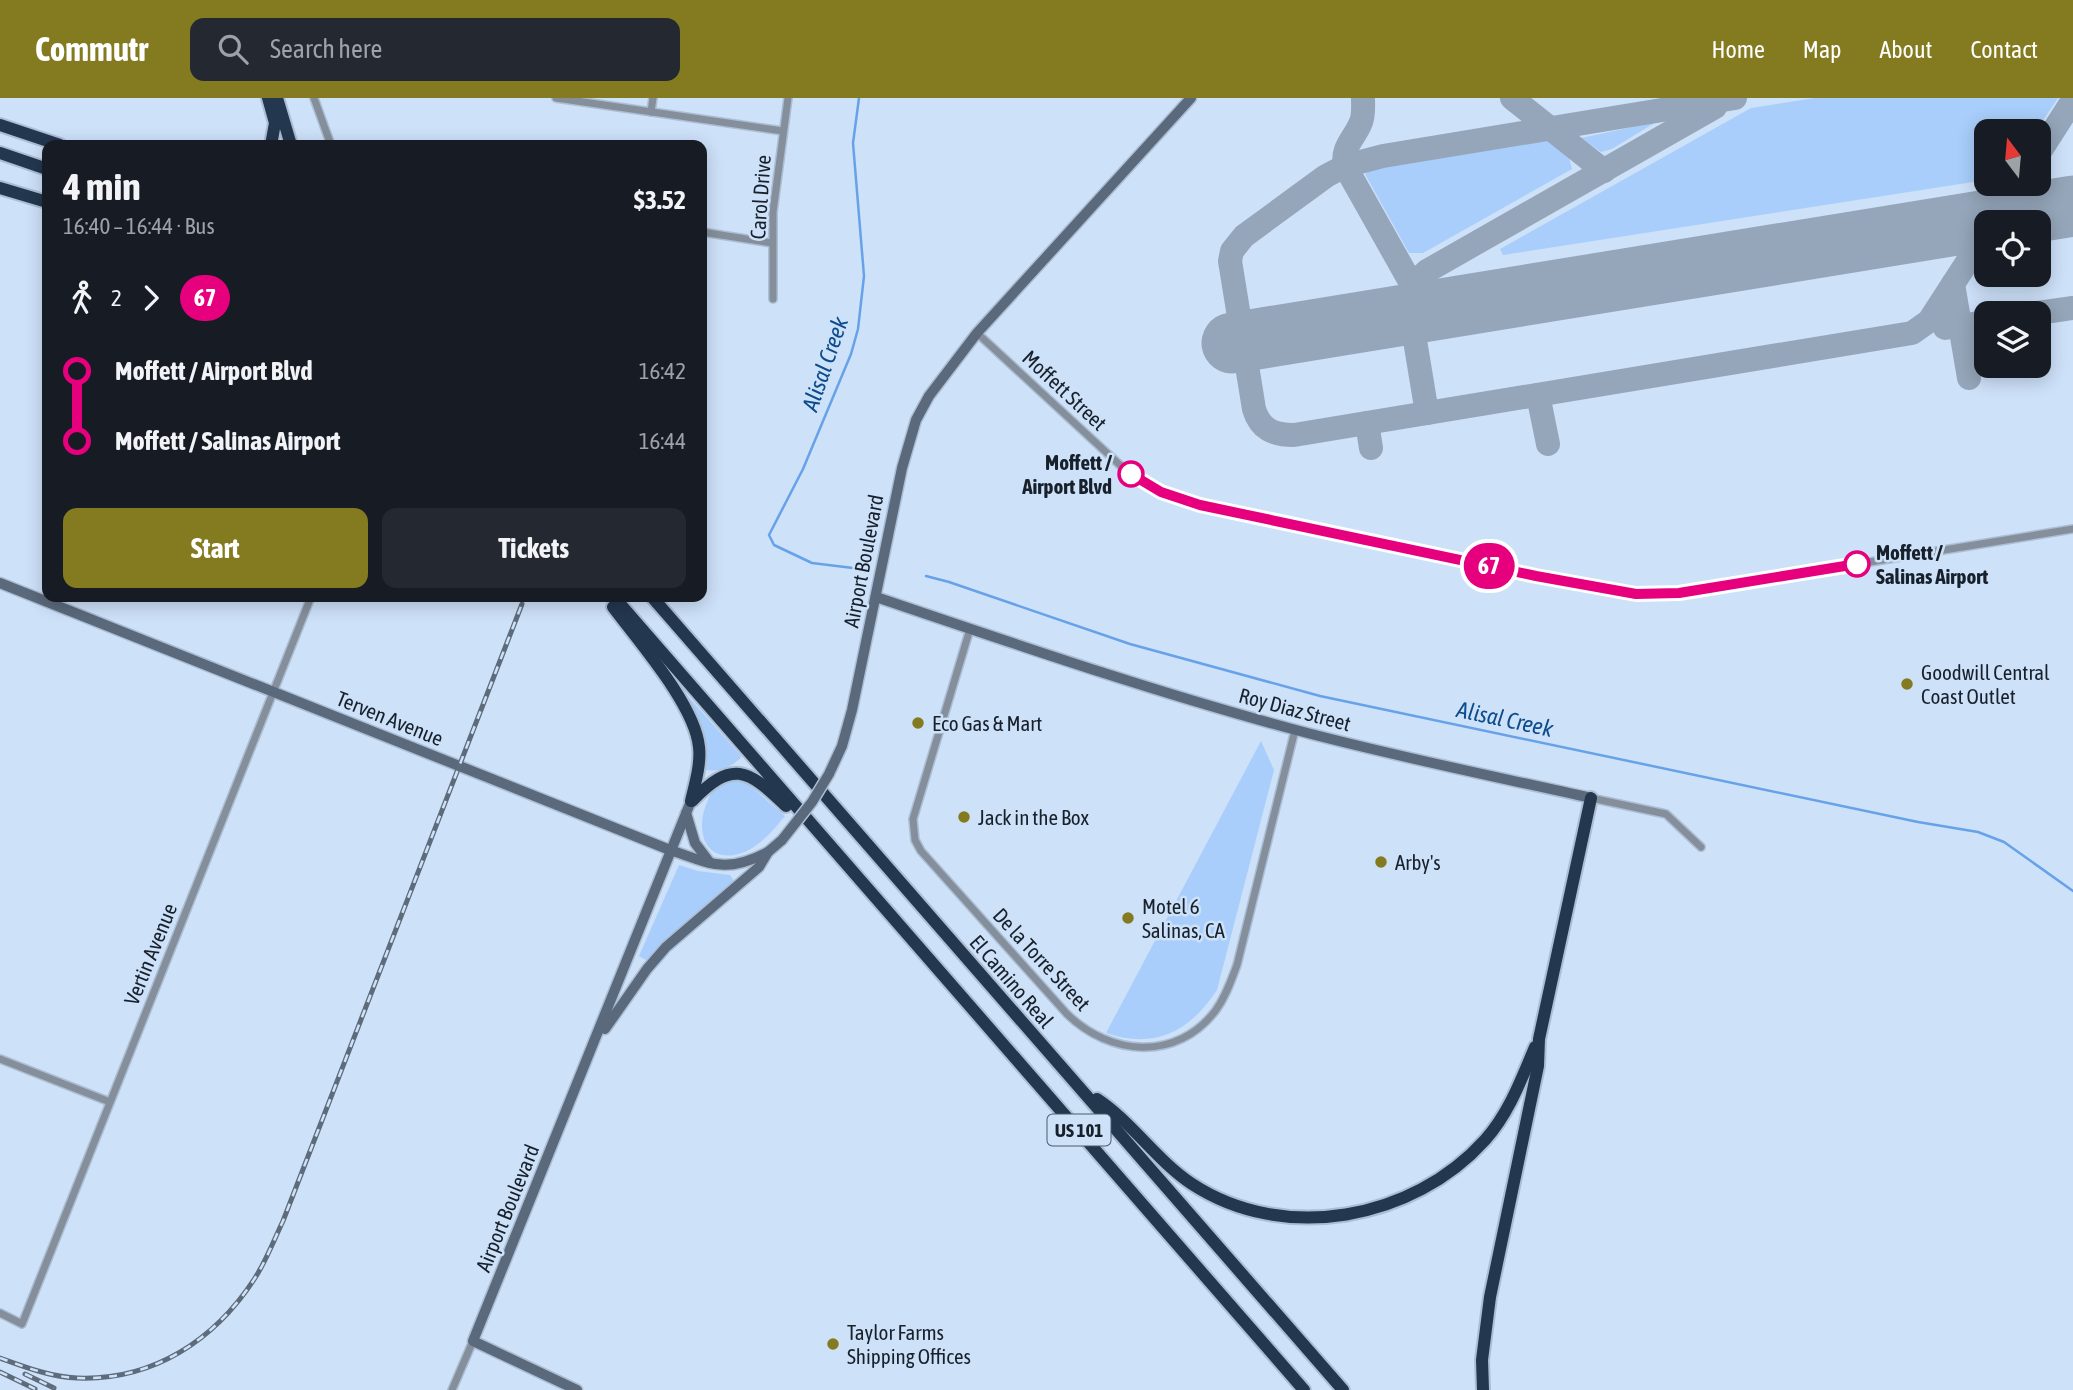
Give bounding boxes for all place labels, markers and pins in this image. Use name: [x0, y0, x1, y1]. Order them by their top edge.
place label: Moffett / Airport Blvd: [1021, 450, 1113, 498]
marker: Moffett / Airport Blvd: [1118, 461, 1144, 487]
place label: Moffett / Salinas Airport: [1876, 540, 1988, 588]
marker: Moffett / Salinas Airport: [1844, 551, 1870, 577]
place label: Goodwill Central Coast Outlet: [1921, 660, 2050, 708]
marker: Goodwill Central Coast Outlet: [1899, 676, 1915, 692]
place label: Eco Gas & Mart: [932, 711, 1042, 735]
marker: Eco Gas & Mart: [910, 715, 926, 731]
place label: Jack in the Box: [978, 805, 1090, 829]
marker: Jack in the Box: [956, 809, 972, 825]
place label: Arby's: [1395, 850, 1441, 874]
marker: Arby's: [1373, 854, 1389, 870]
place label: Motel 6 Salinas, CA: [1142, 894, 1225, 942]
marker: Motel 6 Salinas, CA: [1120, 910, 1136, 926]
place label: Taylor Farms Shipping Offices: [847, 1320, 971, 1368]
marker: Taylor Farms Shipping Offices: [825, 1336, 841, 1352]

